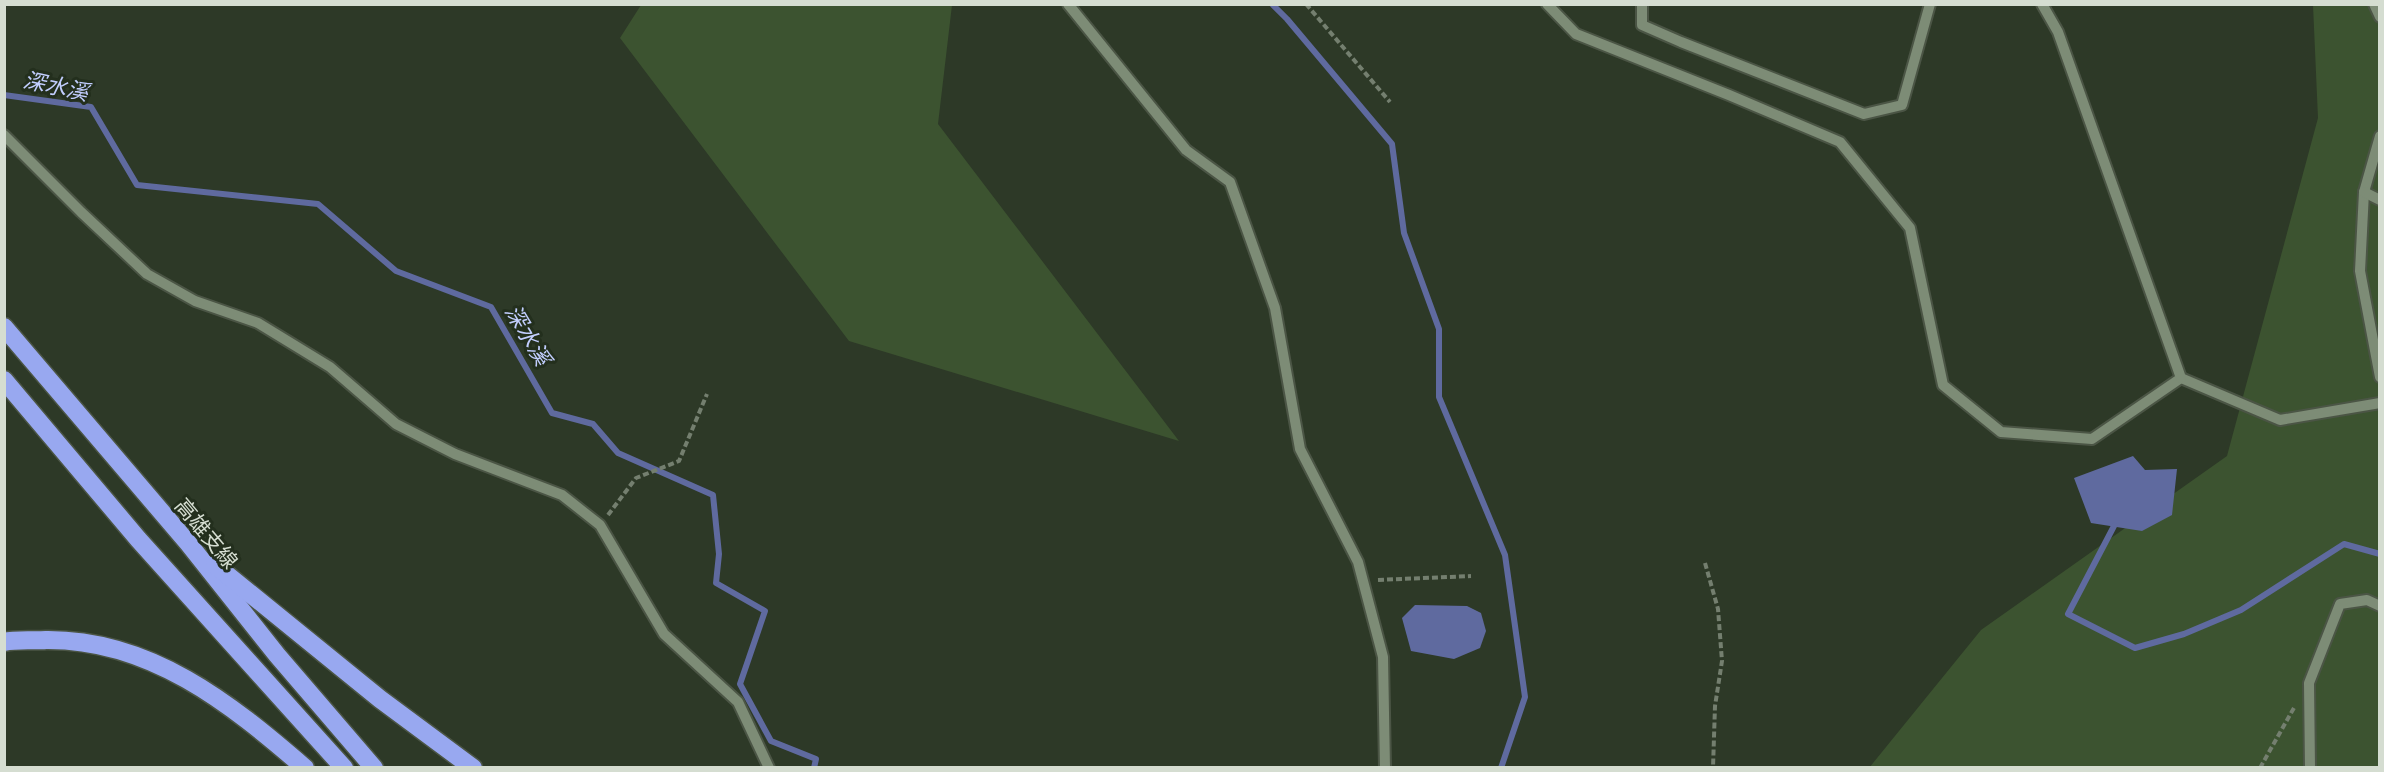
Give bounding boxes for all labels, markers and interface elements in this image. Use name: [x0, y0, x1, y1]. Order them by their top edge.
water label: 深水溪: [21, 66, 94, 106]
water label: 深水溪: [500, 300, 558, 373]
street label: 高雄支線: [171, 493, 243, 573]

